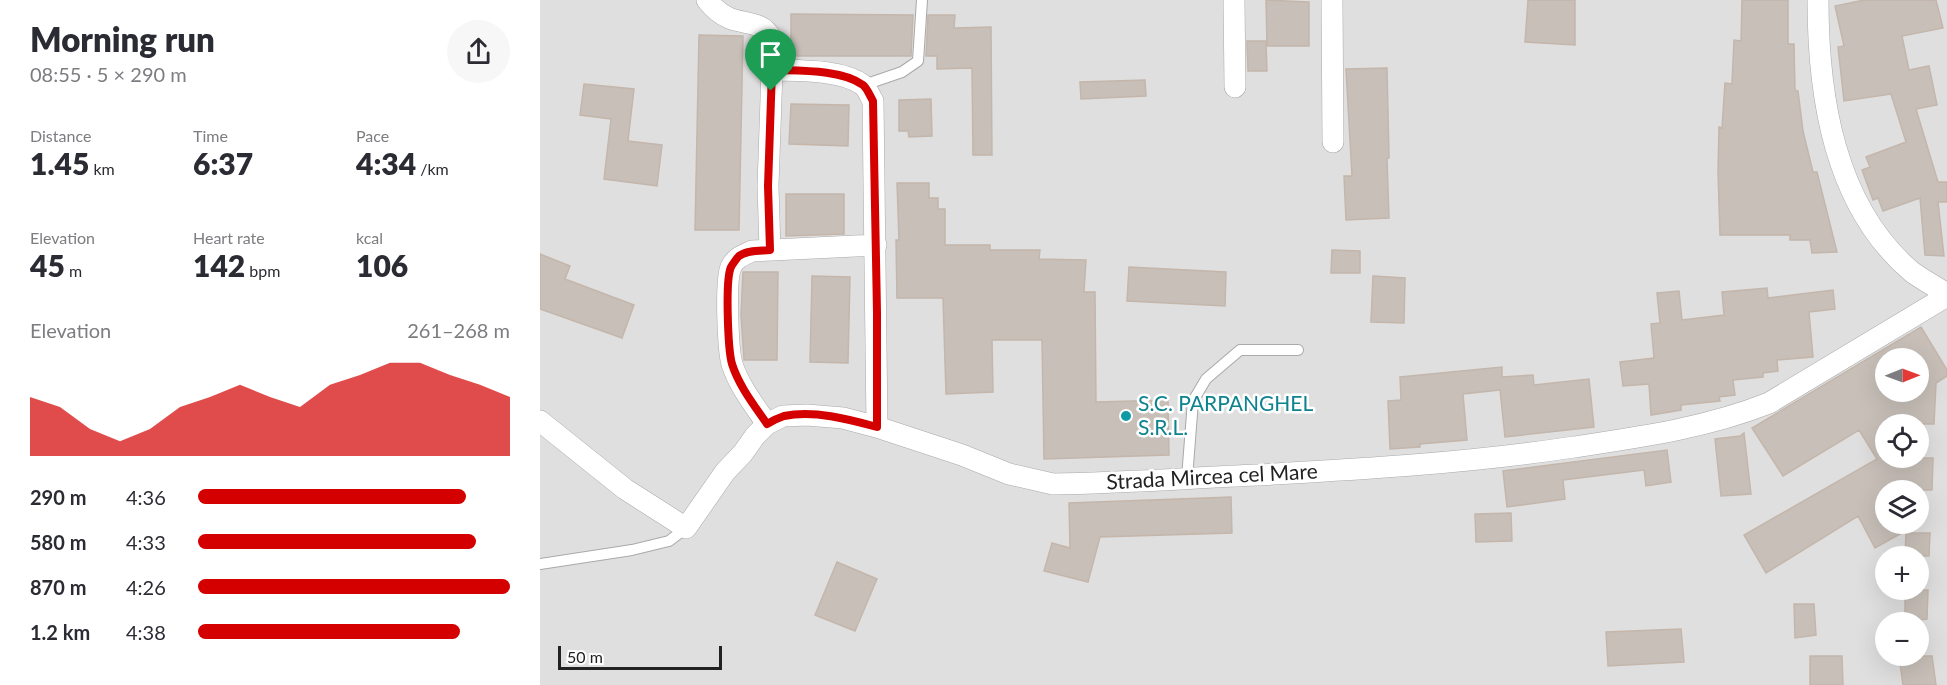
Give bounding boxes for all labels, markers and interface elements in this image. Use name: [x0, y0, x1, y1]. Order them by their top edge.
text: Morning run: [30, 19, 215, 59]
button: share: [447, 20, 510, 83]
pin: [745, 29, 796, 91]
icon: arrive: [754, 38, 787, 71]
text: 08:55 · 5 × 290 m: [30, 62, 187, 86]
text: Distance: [30, 126, 91, 145]
text: Time: [193, 126, 228, 145]
text: Pace: [356, 126, 389, 145]
text: 1.45: [30, 145, 89, 181]
text: 6:37: [193, 145, 253, 181]
text: 4:34: [356, 145, 416, 181]
text: km: [89, 159, 115, 178]
text: /km: [416, 159, 449, 178]
text: Elevation: [30, 228, 95, 247]
text: Heart rate: [193, 228, 265, 247]
text: kcal: [356, 228, 383, 247]
text: 45: [30, 247, 65, 283]
text: 142: [193, 247, 245, 283]
text: 106: [356, 247, 408, 283]
text: m: [65, 261, 82, 280]
text: bpm: [245, 261, 280, 280]
text: Elevation: [30, 318, 111, 342]
text: 261–268 m: [407, 318, 510, 342]
north arrow: [1875, 348, 1929, 402]
map controls: [1875, 348, 1929, 666]
place label: S.C. PARPANGHEL S.R.L.: [1138, 390, 1313, 439]
marker: S.C. PARPANGHEL S.R.L.: [1119, 409, 1133, 423]
button: locate: [1875, 414, 1929, 468]
street label: Strada Mircea cel Mare: [1106, 457, 1318, 494]
button: layers: [1875, 480, 1929, 534]
text: 290 m: [30, 485, 86, 509]
text: 4:36: [126, 485, 166, 509]
text: 580 m: [30, 530, 86, 554]
text: 4:33: [126, 530, 166, 554]
button: +: [1875, 546, 1929, 600]
text: 870 m: [30, 575, 86, 599]
text: 4:26: [126, 575, 166, 599]
button: −: [1875, 612, 1929, 666]
text: 1.2 km: [30, 620, 90, 644]
text: 4:38: [126, 620, 166, 644]
scale bar: [558, 643, 722, 670]
text: 50 m: [567, 647, 603, 666]

